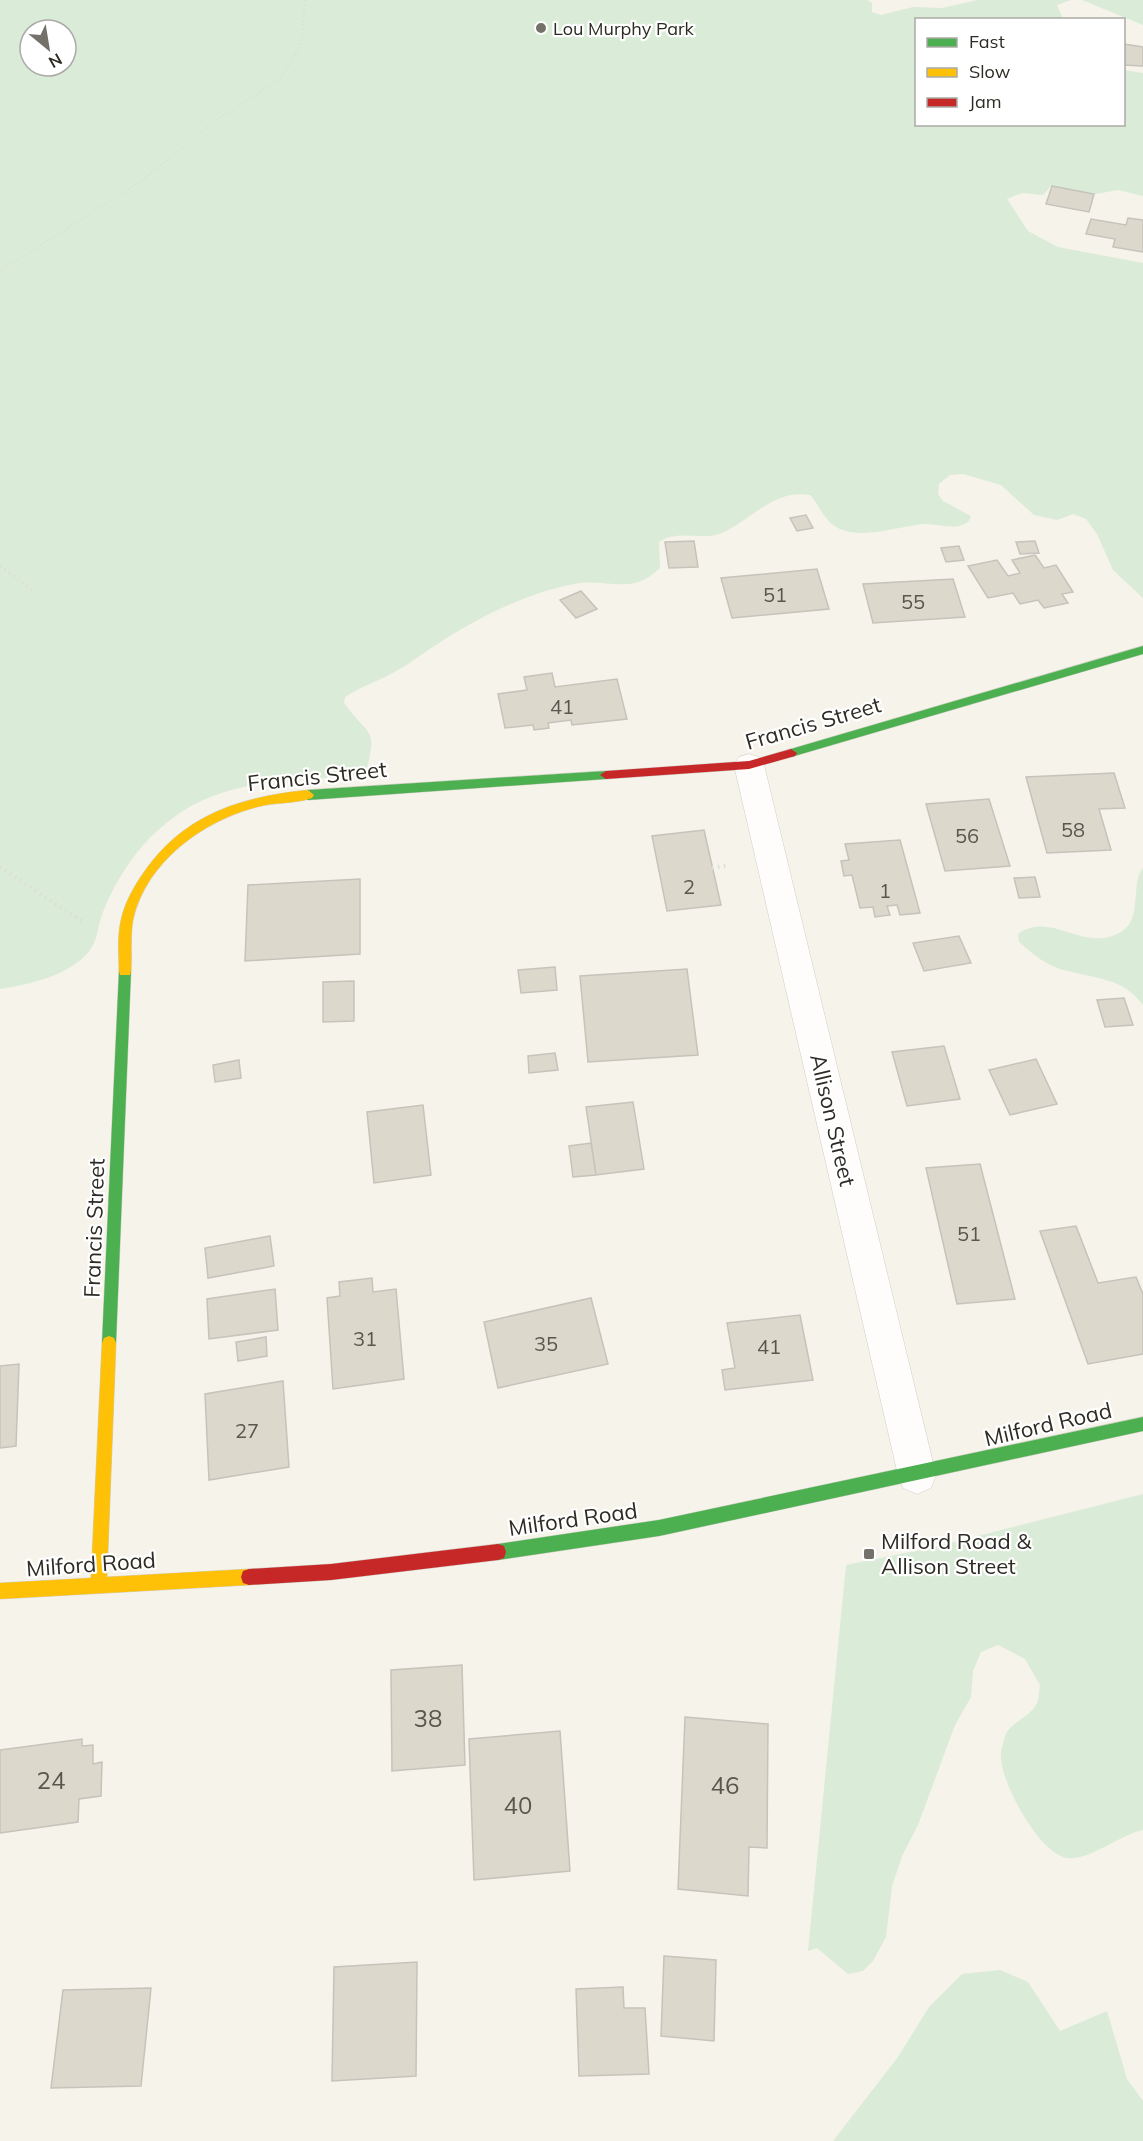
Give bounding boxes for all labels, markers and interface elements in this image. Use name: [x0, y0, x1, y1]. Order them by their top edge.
place label: Lou Murphy Park: [553, 17, 695, 40]
north arrow: [18, 18, 78, 78]
legend: [915, 18, 1125, 126]
marker: Lou Murphy Park: [534, 21, 548, 35]
text: Fast: [969, 30, 1005, 53]
text: N: [45, 49, 66, 73]
text: Slow: [969, 60, 1011, 83]
text: Jam: [969, 90, 1002, 113]
house number: 51: [763, 582, 787, 607]
house number: 55: [901, 589, 925, 614]
street label: Francis Street: [742, 690, 884, 756]
house number: 41: [550, 694, 574, 719]
street label: Francis Street: [246, 755, 388, 797]
house number: 58: [1061, 817, 1085, 842]
house number: 56: [955, 823, 979, 848]
house number: 2: [683, 874, 695, 899]
house number: 1: [879, 878, 891, 903]
street label: Allison Street: [804, 1051, 862, 1189]
street label: Francis Street: [78, 1157, 110, 1298]
house number: 51: [957, 1221, 981, 1246]
house number: 31: [353, 1326, 377, 1351]
house number: 35: [534, 1331, 558, 1356]
house number: 41: [757, 1334, 781, 1359]
street label: Milford Road: [982, 1396, 1114, 1452]
house number: 27: [235, 1418, 259, 1443]
street label: Milford Road: [507, 1496, 639, 1542]
place label: Milford Road & Allison Street: [881, 1527, 1033, 1580]
street label: Milford Road: [25, 1546, 157, 1582]
marker: Milford Road & Allison Street: [862, 1547, 876, 1561]
house number: 38: [414, 1703, 442, 1733]
house number: 24: [37, 1765, 65, 1795]
house number: 46: [711, 1770, 739, 1800]
house number: 40: [504, 1790, 532, 1820]

